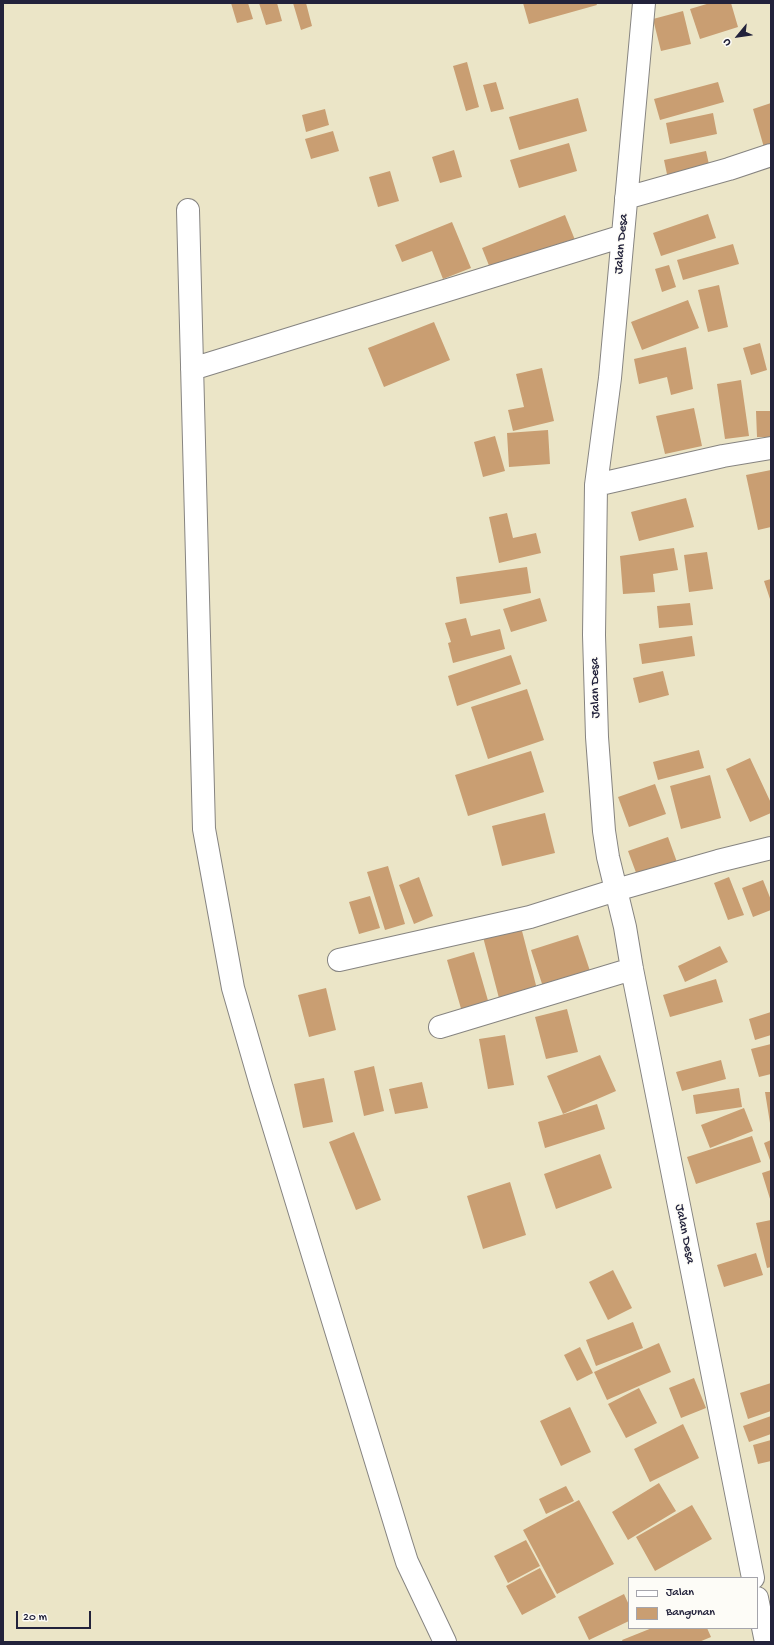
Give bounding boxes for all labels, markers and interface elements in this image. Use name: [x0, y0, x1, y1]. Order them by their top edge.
north arrow: [718, 16, 758, 56]
text: U: [721, 36, 734, 48]
street label: Jalan Desa: [612, 213, 632, 275]
street label: Jalan Desa: [588, 658, 604, 718]
street label: Jalan Desa: [671, 1203, 697, 1265]
legend: [628, 1577, 758, 1629]
text: Jalan: [666, 1586, 694, 1600]
scale bar: [18, 1603, 93, 1629]
text: Bangunan: [666, 1606, 715, 1620]
text: 20 m: [23, 1611, 47, 1625]

